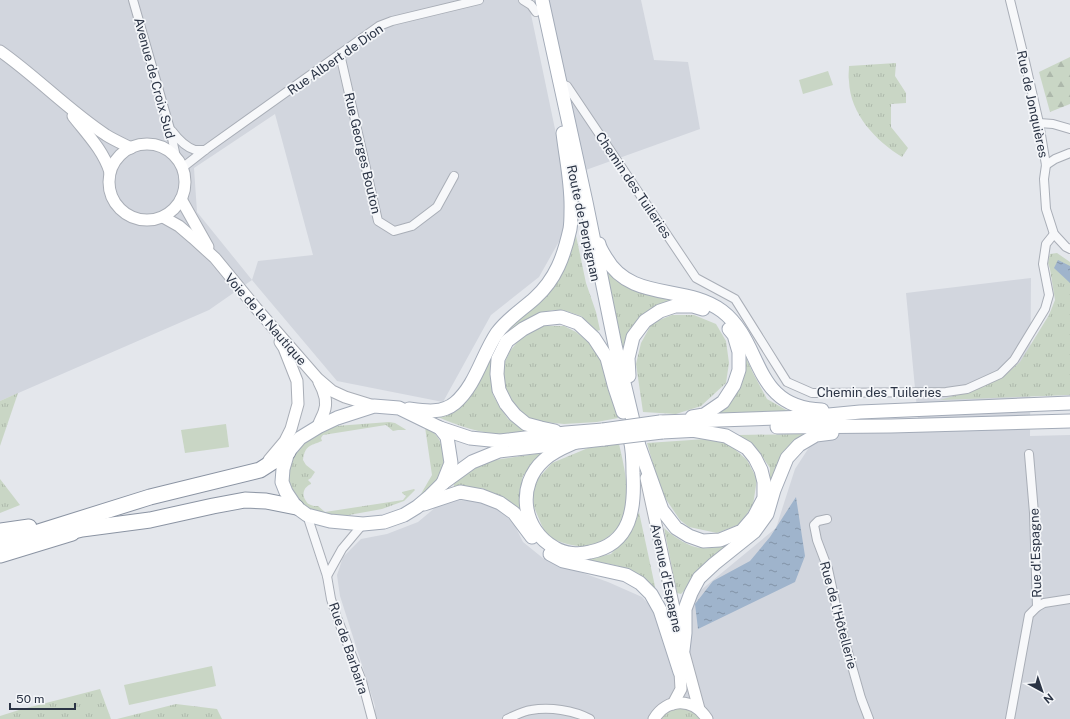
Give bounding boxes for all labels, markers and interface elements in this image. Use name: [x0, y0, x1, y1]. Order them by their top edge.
street label: Avenue de Croix Sud: [131, 16, 178, 140]
street label: Rue Albert de Dion: [285, 21, 386, 98]
street label: Rue de Jonquières: [1014, 49, 1051, 159]
street label: Rue Georges Bouton: [341, 91, 384, 215]
street label: Chemin des Tuileries: [592, 129, 675, 241]
street label: Route de Perpignan: [564, 164, 603, 283]
street label: Voie de la Nautique: [222, 270, 310, 368]
street label: Chemin des Tuileries: [817, 385, 941, 400]
street label: Rue d'Espagne: [1026, 508, 1045, 598]
street label: Avenue d'Espagne: [648, 522, 685, 634]
street label: Rue de l'Hôtellerie: [817, 560, 860, 671]
street label: Rue de Barbaira: [326, 600, 371, 696]
north arrow: [1022, 671, 1062, 711]
scale bar: [10, 685, 75, 711]
text: N: [1041, 691, 1056, 706]
text: 50 m: [16, 692, 44, 706]

